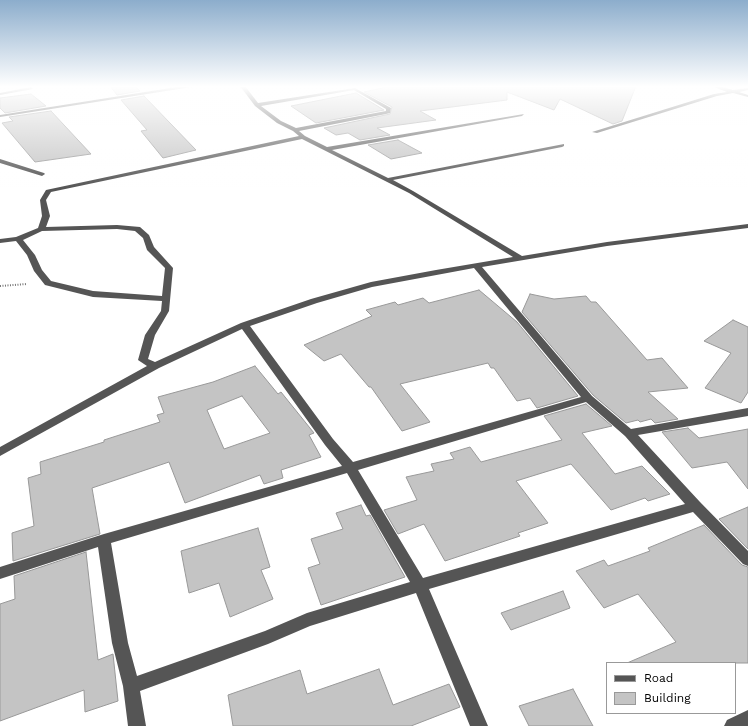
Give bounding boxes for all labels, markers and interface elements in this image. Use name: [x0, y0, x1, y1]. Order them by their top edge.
legend: [606, 662, 736, 714]
text: Road: [644, 671, 673, 685]
text: Building: [644, 691, 691, 705]

